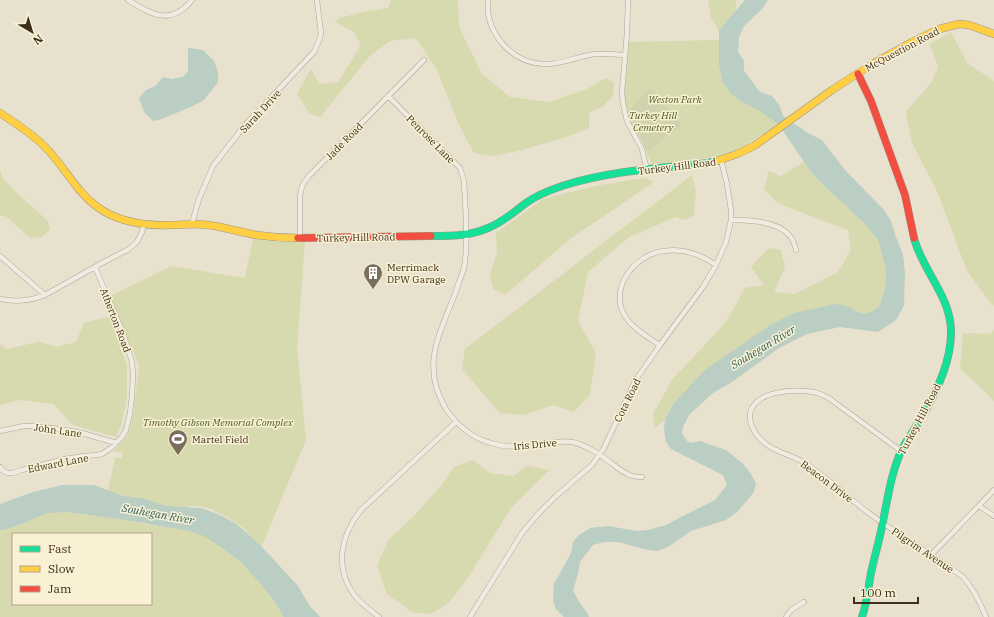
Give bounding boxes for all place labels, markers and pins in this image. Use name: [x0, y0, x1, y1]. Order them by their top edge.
place label: Merrimack DPW Garage: [387, 261, 446, 286]
building icon: Merrimack DPW Garage: [362, 262, 384, 290]
sports icon: Martel Field: [167, 428, 189, 456]
place label: Martel Field: [192, 433, 249, 446]

